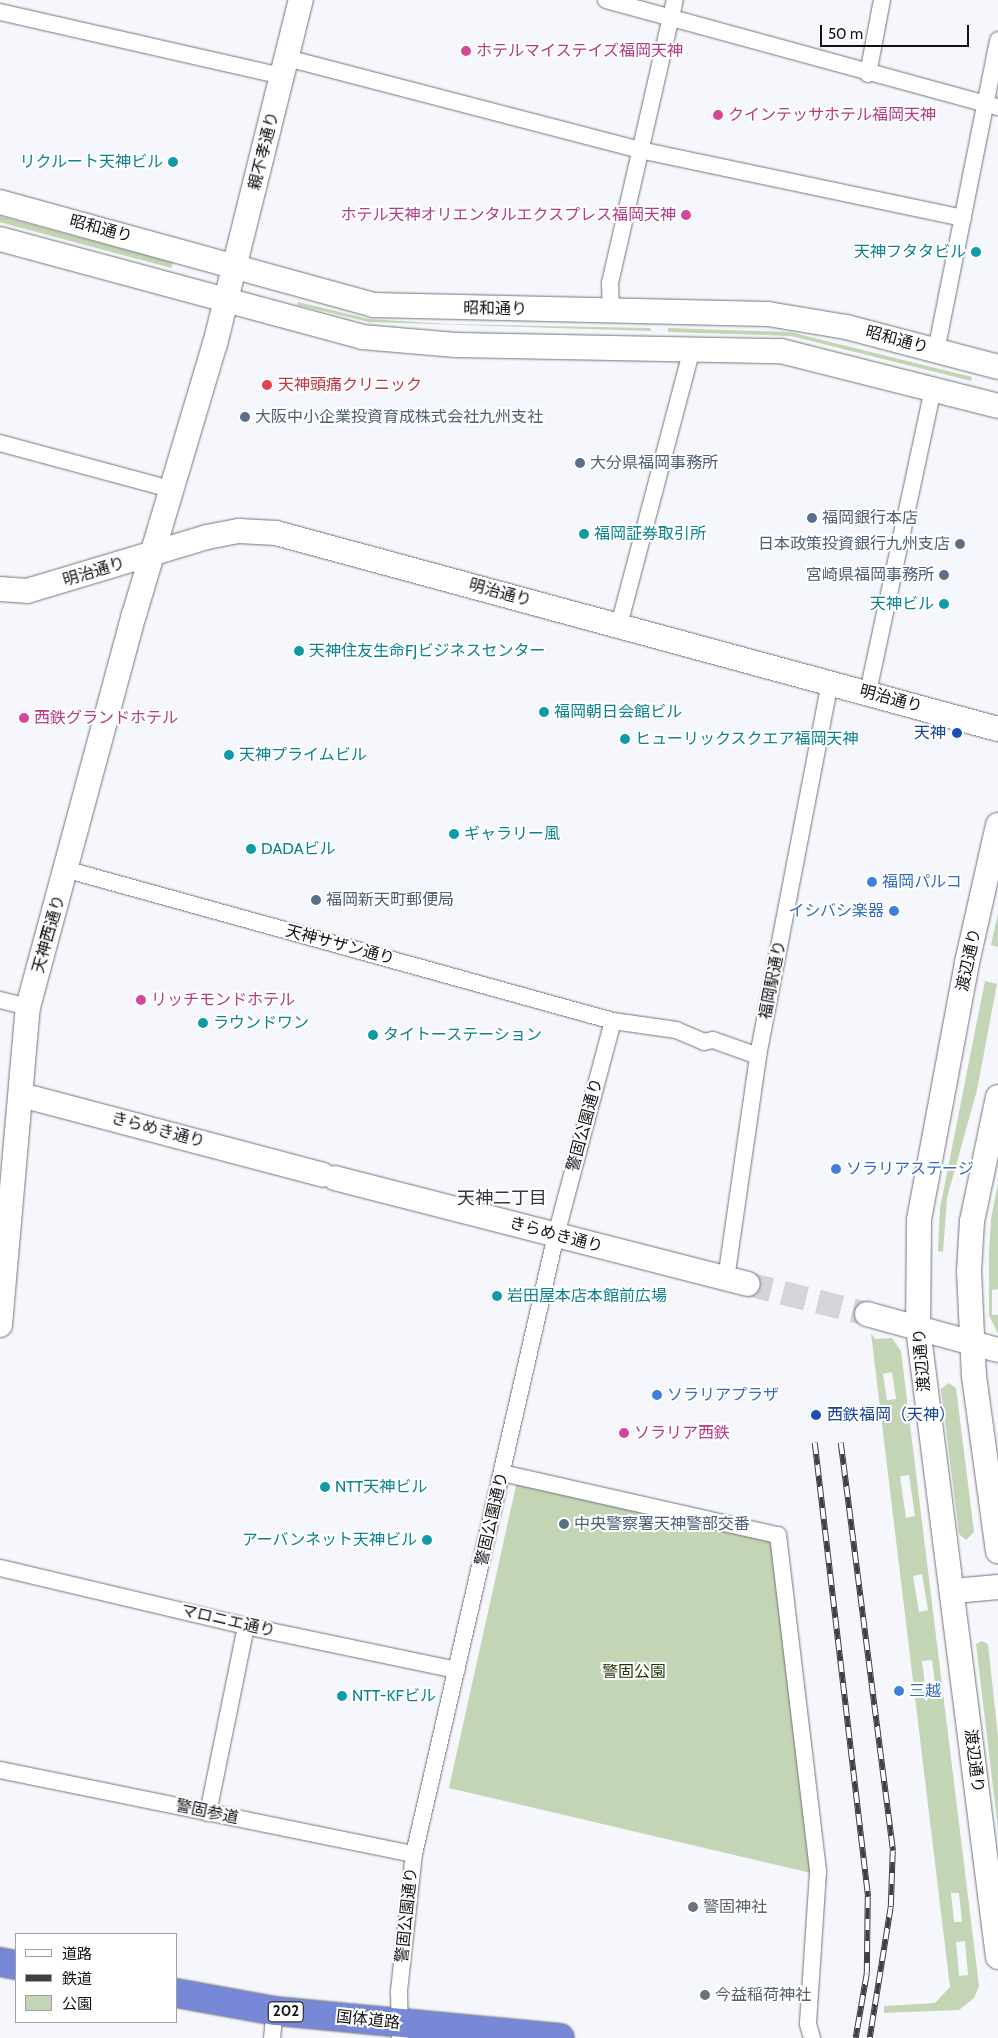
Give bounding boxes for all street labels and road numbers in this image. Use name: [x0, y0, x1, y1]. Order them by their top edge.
street label: 親不孝通り: [245, 110, 283, 192]
street label: 昭和通り: [68, 211, 134, 247]
street label: 昭和通り: [463, 299, 527, 319]
street label: 昭和通り: [864, 322, 930, 358]
street label: 明治通り: [61, 553, 127, 591]
street label: 明治通り: [467, 575, 533, 611]
street label: 明治通り: [858, 681, 924, 717]
street label: 天神西通り: [29, 893, 69, 975]
street label: 天神サザン通り: [283, 921, 397, 969]
street label: 渡辺通り: [953, 927, 985, 993]
street label: 福岡駅通り: [756, 939, 790, 1021]
street label: 警固公園通り: [563, 1076, 607, 1174]
street label: きらめき通り: [109, 1108, 207, 1152]
street label: きらめき通り: [507, 1213, 605, 1257]
street label: 渡辺通り: [910, 1327, 934, 1393]
street label: 警固公園通り: [472, 1470, 512, 1568]
street label: マロニエ通り: [179, 1601, 277, 1641]
street label: 渡辺通り: [961, 1728, 987, 1794]
street label: 警固参道: [174, 1796, 240, 1828]
street label: 警固公園通り: [392, 1866, 422, 1964]
road number: 202: [267, 2000, 305, 2024]
street label: 国体道路: [335, 2007, 401, 2033]

